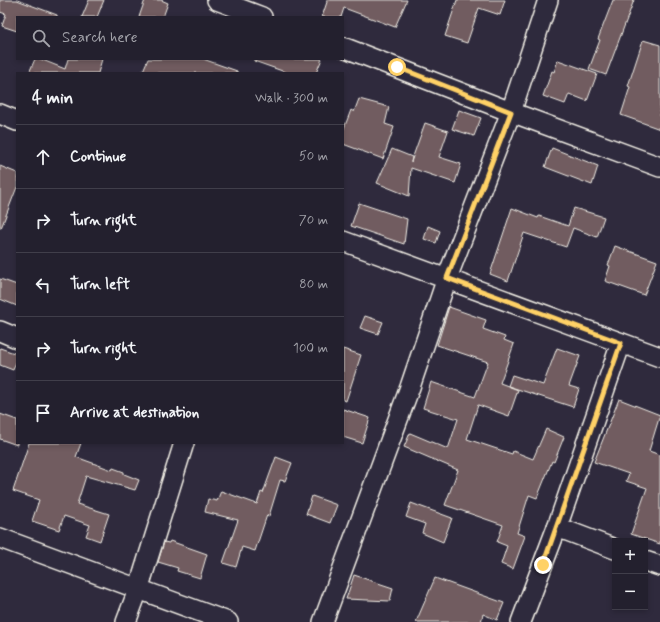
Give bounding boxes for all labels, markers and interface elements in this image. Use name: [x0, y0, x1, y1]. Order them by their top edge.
search box: [16, 16, 344, 60]
icon: search: [30, 27, 52, 49]
text: Search here: [62, 28, 138, 48]
route start: [388, 58, 406, 76]
text: 4 min: [32, 87, 73, 109]
text: Walk · 300 m: [255, 90, 328, 107]
icon: ahead: [32, 146, 54, 168]
text: Continue: [70, 147, 126, 167]
text: 50 m: [299, 148, 328, 165]
icon: right: [32, 210, 54, 232]
text: Turn right: [70, 211, 137, 231]
text: 70 m: [299, 212, 328, 229]
icon: left: [32, 274, 54, 296]
text: Turn left: [70, 275, 130, 295]
text: 80 m: [299, 276, 328, 293]
icon: right: [32, 338, 54, 360]
text: Turn right: [70, 339, 137, 359]
text: 100 m: [293, 340, 328, 357]
icon: arrive: [32, 402, 54, 424]
text: Arrive at destination: [70, 403, 199, 423]
map controls: [612, 538, 648, 610]
button: +: [612, 538, 648, 574]
route end: [534, 556, 552, 574]
button: −: [612, 574, 648, 610]

